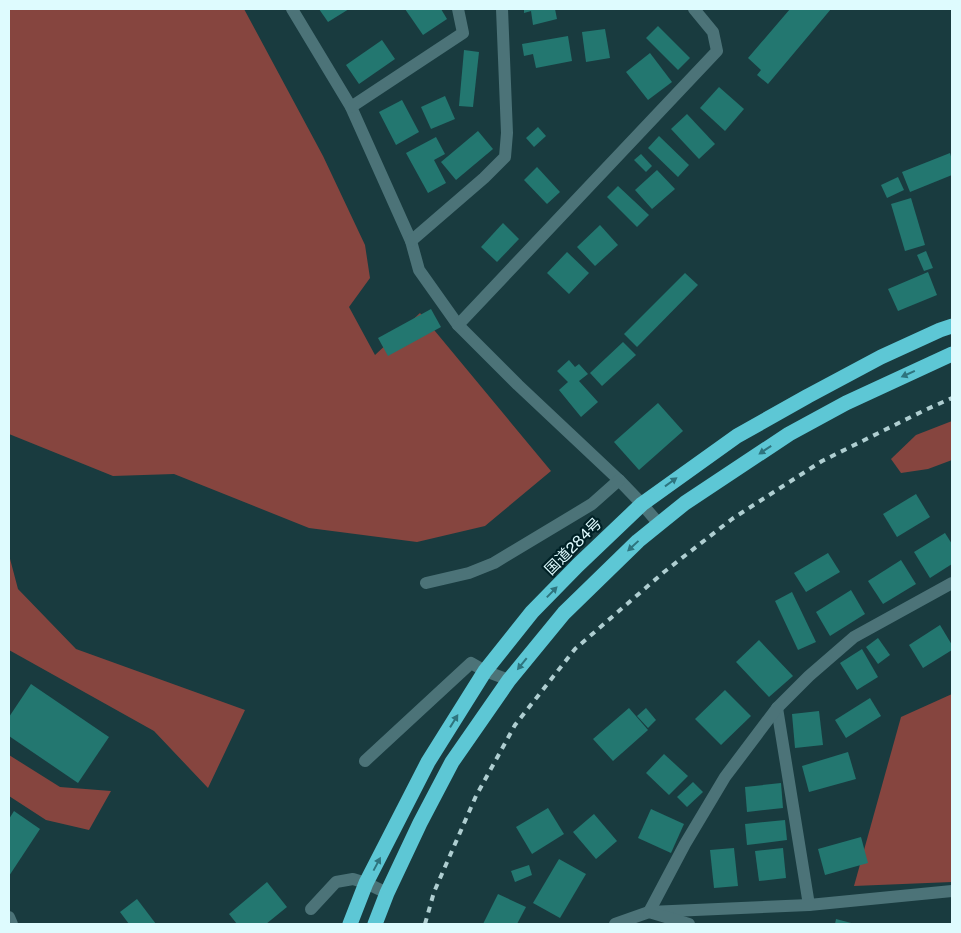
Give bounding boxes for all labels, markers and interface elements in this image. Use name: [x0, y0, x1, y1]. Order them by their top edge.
one-way arrow: [901, 370, 915, 378]
one-way arrow: [758, 445, 771, 455]
one-way arrow: [664, 477, 678, 487]
street label: 国道284号: [541, 514, 605, 578]
one-way arrow: [628, 540, 640, 552]
one-way arrow: [546, 586, 558, 598]
one-way arrow: [517, 657, 528, 670]
one-way arrow: [449, 714, 458, 727]
one-way arrow: [372, 857, 381, 870]

